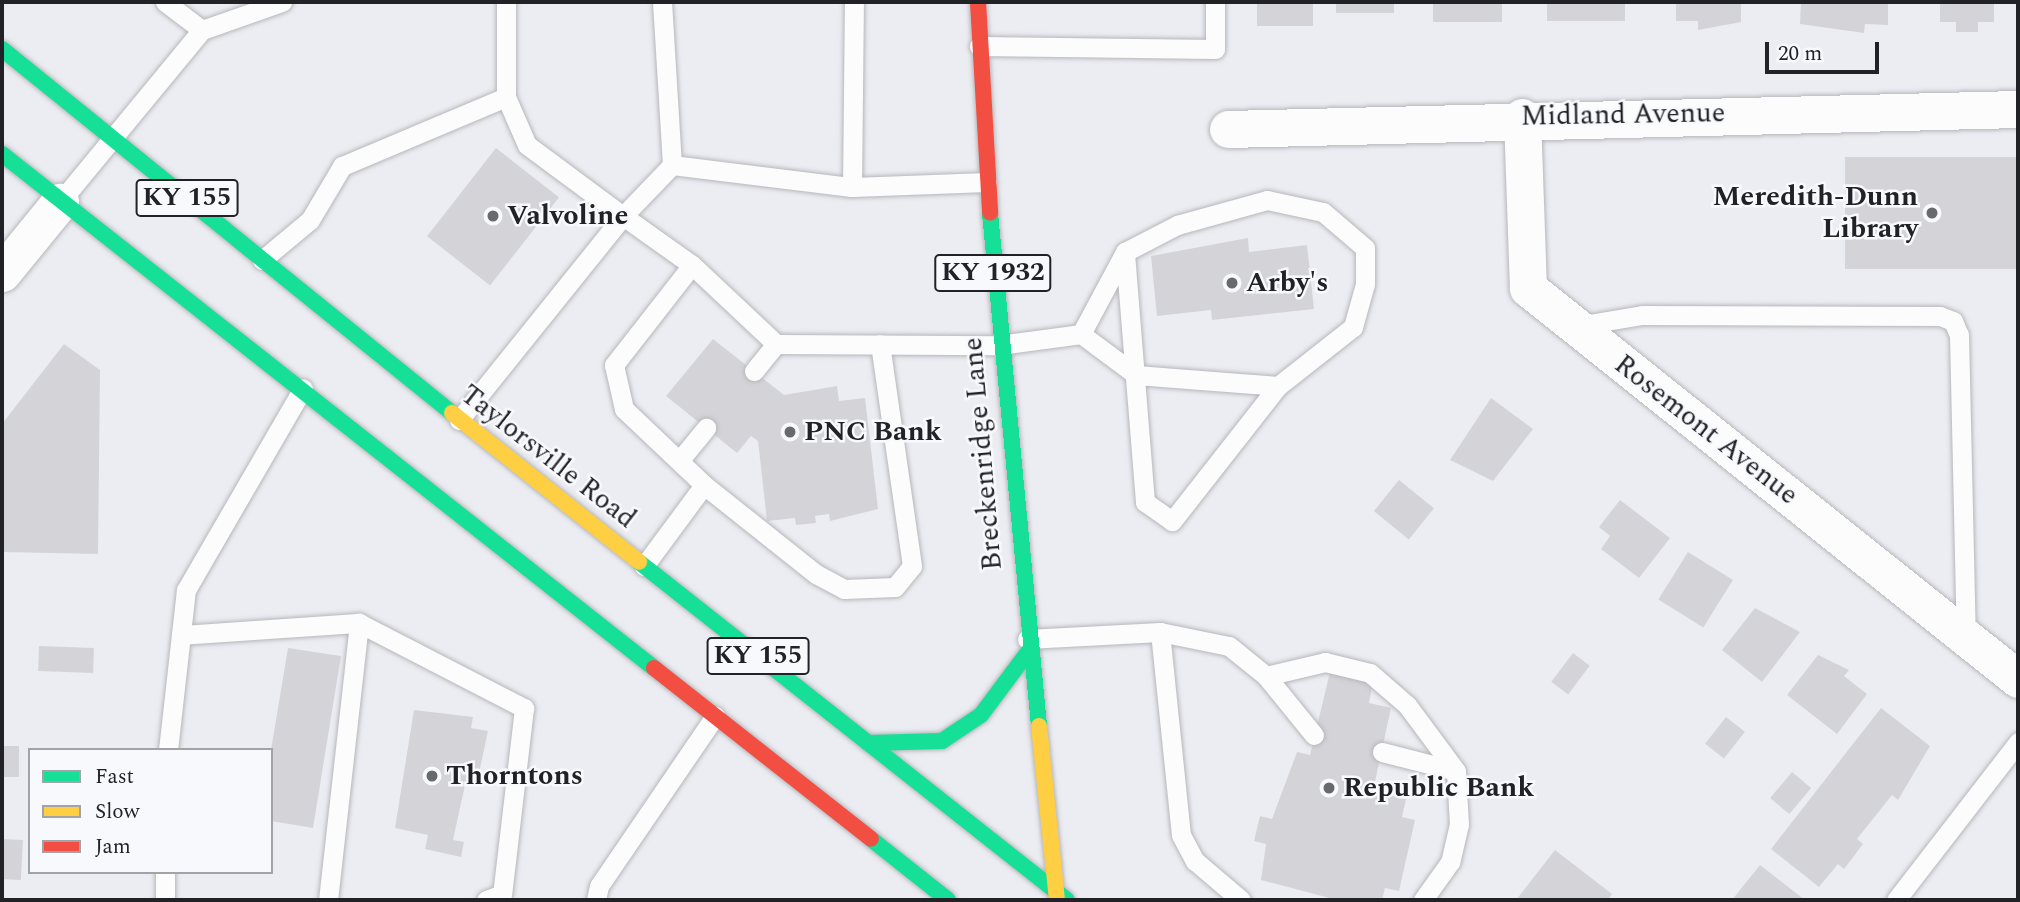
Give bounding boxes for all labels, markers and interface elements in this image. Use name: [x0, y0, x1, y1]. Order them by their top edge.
scale bar: [1768, 28, 1882, 72]
text: 20 m: [1778, 38, 1822, 70]
street label: Midland Avenue: [1520, 96, 1726, 134]
road number: KY 155: [134, 176, 240, 220]
place label: Meredith-Dunn Library: [1712, 180, 1918, 246]
place label: Valvoline: [507, 199, 628, 233]
marker: Meredith-Dunn Library: [1924, 205, 1940, 221]
marker: Valvoline: [485, 208, 501, 224]
road number: KY 1932: [934, 250, 1052, 296]
place label: Arby's: [1246, 266, 1329, 300]
marker: Arby's: [1224, 275, 1240, 291]
street label: Breckenridge Lane: [956, 336, 1010, 572]
street label: Rosemont Avenue: [1607, 348, 1805, 512]
street label: Taylorsville Road: [453, 378, 643, 536]
place label: PNC Bank: [804, 415, 942, 449]
marker: PNC Bank: [782, 424, 798, 440]
road number: KY 155: [706, 634, 810, 678]
legend: [28, 748, 273, 874]
place label: Thorntons: [446, 759, 583, 793]
text: Fast: [95, 761, 134, 793]
marker: Thorntons: [424, 768, 440, 784]
place label: Republic Bank: [1343, 771, 1534, 805]
marker: Republic Bank: [1321, 780, 1337, 796]
text: Slow: [95, 796, 139, 828]
text: Jam: [95, 831, 131, 863]

